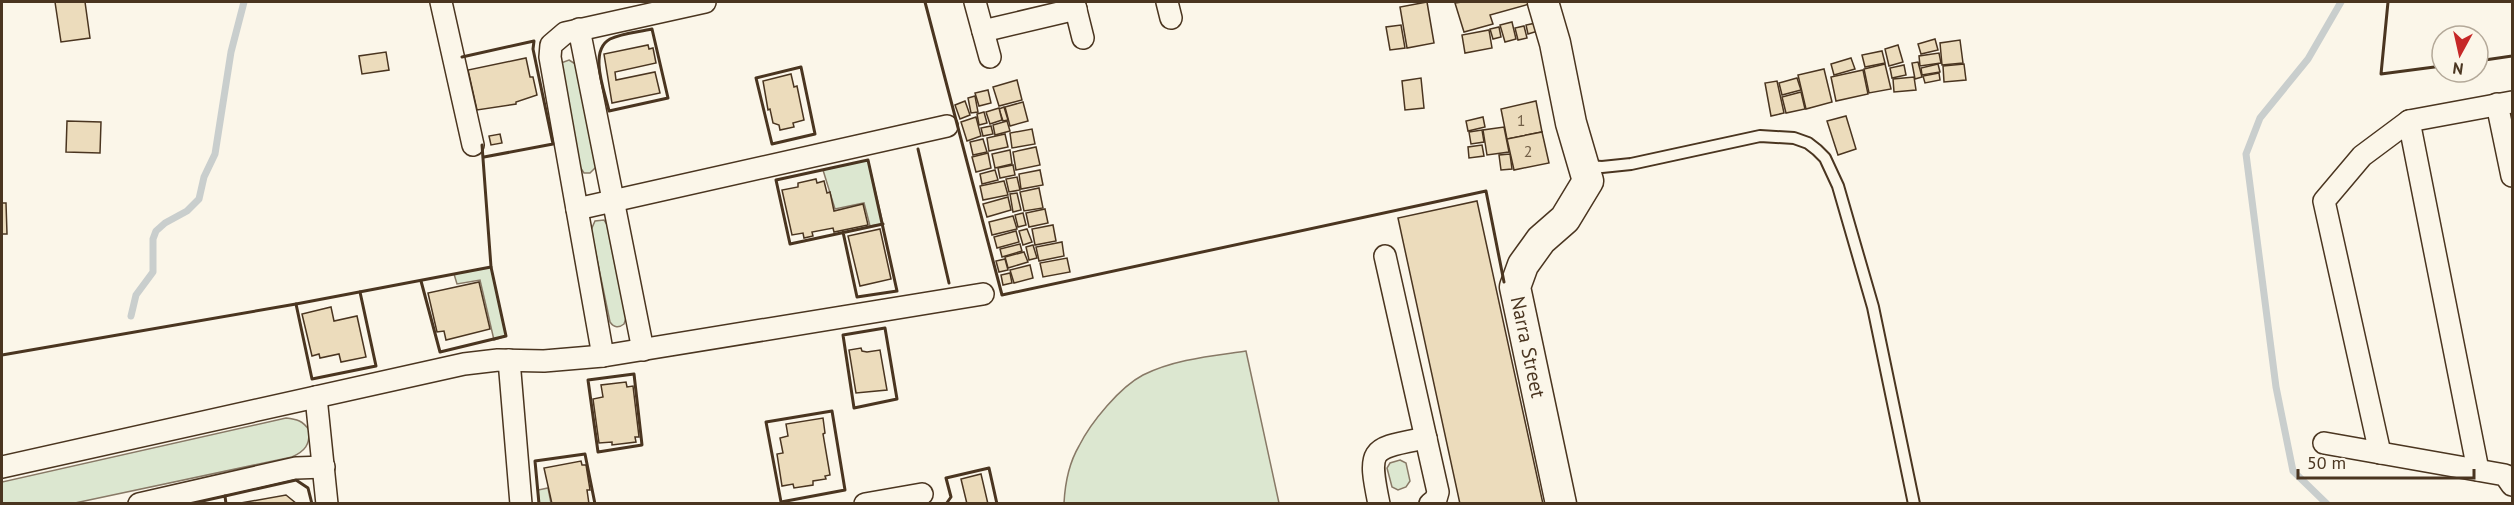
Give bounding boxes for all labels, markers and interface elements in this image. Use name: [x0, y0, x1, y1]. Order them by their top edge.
north arrow: [2430, 24, 2490, 84]
text: N: [2451, 58, 2465, 79]
house number: 1: [1517, 110, 1525, 130]
house number: 2: [1524, 141, 1532, 161]
street label: Narra Street: [1505, 294, 1552, 400]
scale bar: [2298, 442, 2474, 480]
text: 50 m: [2307, 451, 2346, 474]

